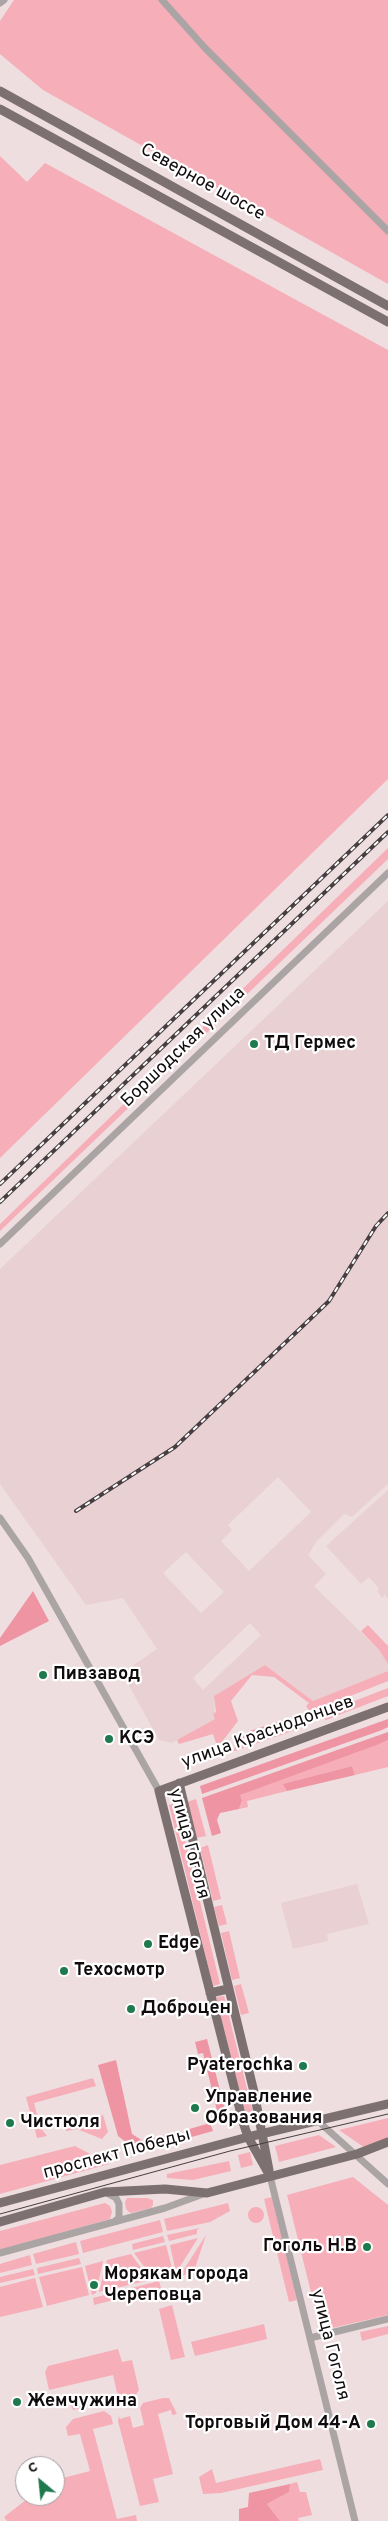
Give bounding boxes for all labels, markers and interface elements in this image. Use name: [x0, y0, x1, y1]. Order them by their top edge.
street label: Северное шоссе: [136, 140, 268, 226]
street label: Боршодская улица: [117, 983, 251, 1113]
place label: ТД Гермес: [264, 1033, 356, 1055]
marker: ТД Гермес: [248, 1038, 260, 1050]
place label: Пивзавод: [53, 1664, 140, 1686]
marker: Пивзавод: [37, 1669, 49, 1681]
street label: улица Краснодонцев: [179, 1692, 357, 1774]
place label: КСЭ: [119, 1728, 154, 1750]
marker: КСЭ: [103, 1733, 115, 1745]
street label: улица Гоголя: [163, 1786, 213, 1902]
place label: Edge: [158, 1933, 199, 1955]
marker: Edge: [142, 1938, 154, 1950]
place label: Техосмотр: [74, 1960, 165, 1982]
marker: Техосмотр: [58, 1965, 70, 1977]
place label: Доброцен: [141, 1998, 231, 2020]
marker: Доброцен: [125, 2003, 137, 2015]
place label: Pyaterochka: [187, 2055, 293, 2077]
marker: Pyaterochka: [297, 2060, 309, 2072]
place label: Управление Образования: [205, 2087, 322, 2130]
marker: Управление Образования: [189, 2102, 201, 2114]
place label: Чистюля: [20, 2112, 100, 2134]
marker: Чистюля: [4, 2117, 16, 2129]
street label: проспект Победы: [41, 2125, 193, 2185]
place label: Гоголь Н.В: [263, 2236, 357, 2258]
marker: Гоголь Н.В: [361, 2241, 373, 2253]
place label: Морякам города Череповца: [104, 2264, 248, 2306]
marker: Морякам города Череповца: [88, 2279, 100, 2291]
street label: улица Гоголя: [305, 2287, 353, 2403]
place label: Жемчужина: [27, 2391, 137, 2413]
marker: Жемчужина: [11, 2396, 23, 2408]
place label: Торговый Дом 44-А: [185, 2413, 361, 2435]
marker: Торговый Дом 44-А: [365, 2418, 377, 2430]
north arrow: [15, 2456, 65, 2506]
text: С: [25, 2459, 41, 2478]

